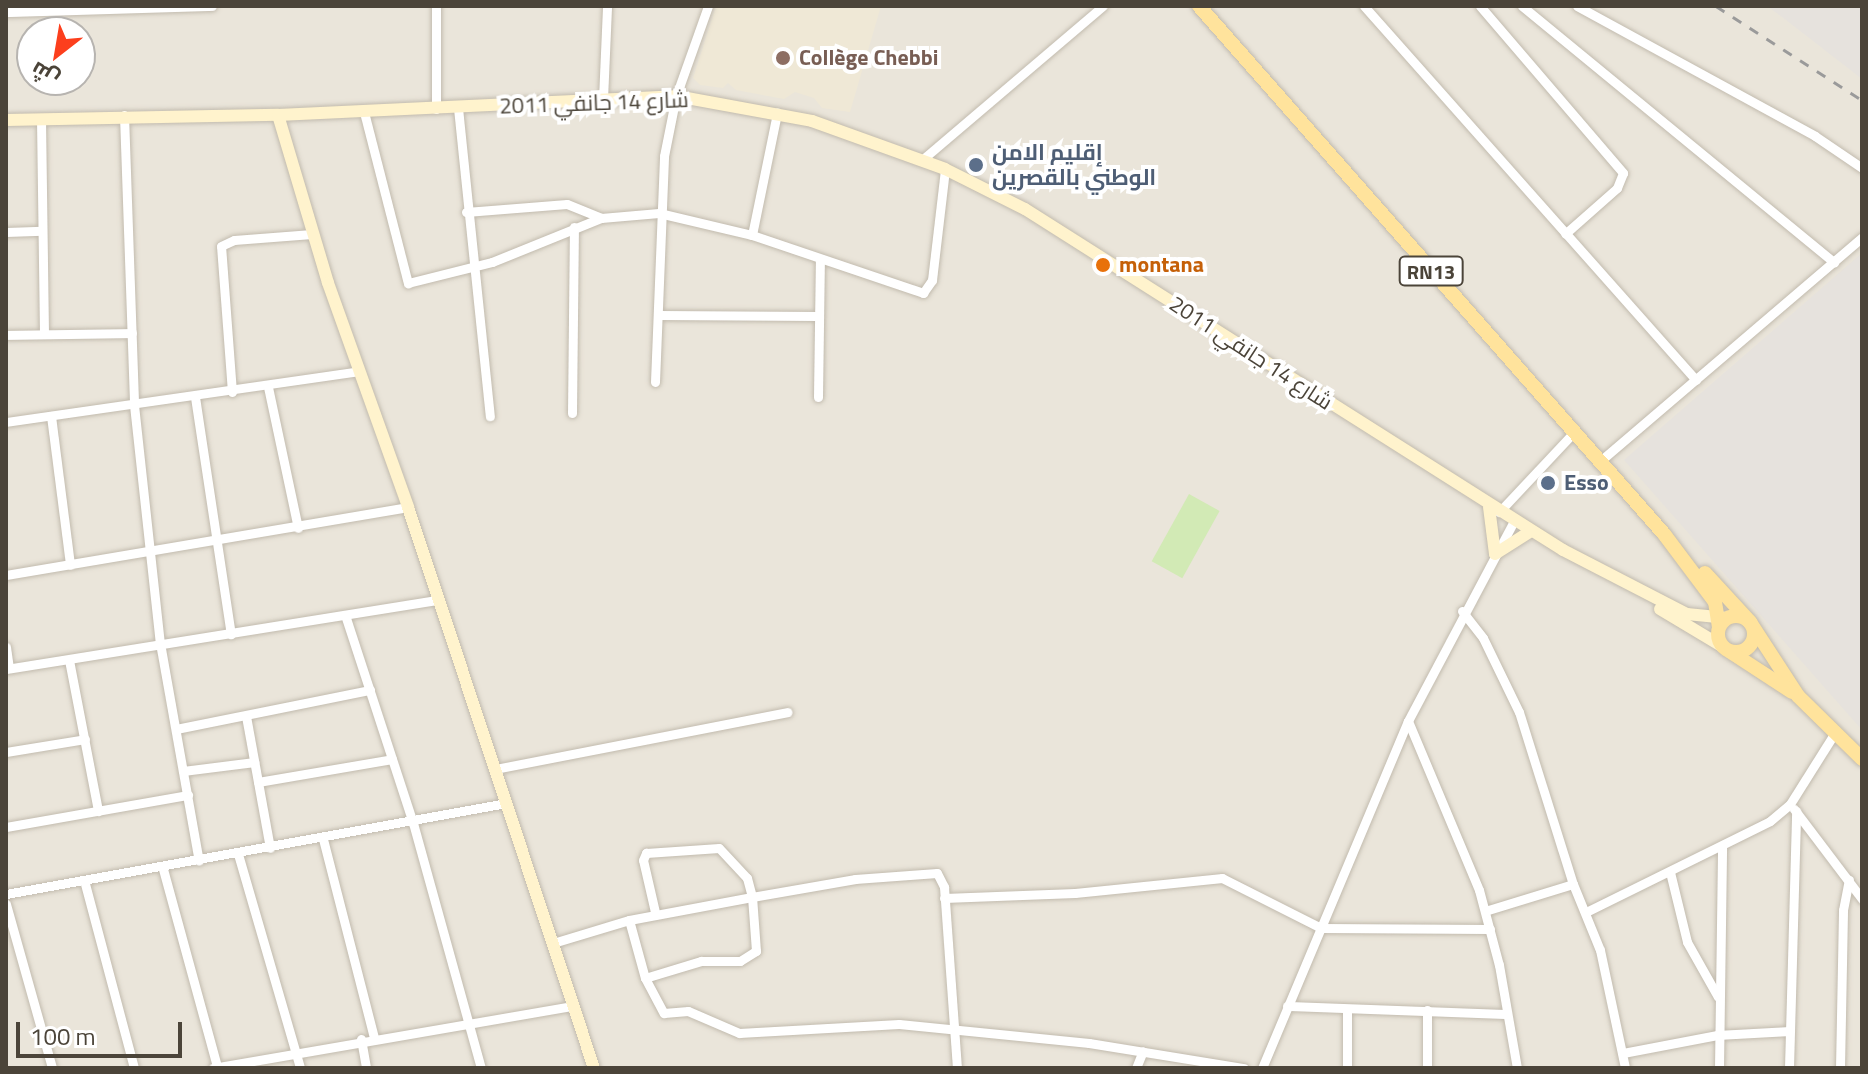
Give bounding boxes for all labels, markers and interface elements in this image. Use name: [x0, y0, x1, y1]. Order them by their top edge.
north arrow: [16, 16, 96, 96]
place label: Collège Chebbi: [799, 45, 938, 71]
marker: Collège Chebbi: [774, 49, 792, 67]
text: ش: [24, 53, 66, 97]
street label: شارع 14 جانفي 2011: [499, 87, 689, 119]
place label: إقليم الامن الوطني بالقصرين: [992, 139, 1156, 190]
marker: إقليم الامن الوطني بالقصرين: [967, 156, 985, 174]
place label: montana: [1119, 252, 1204, 278]
road number: RN13: [1397, 255, 1465, 287]
marker: montana: [1094, 256, 1112, 274]
street label: شارع 14 جانفي 2011: [1165, 290, 1337, 416]
place label: Esso: [1564, 470, 1609, 496]
marker: Esso: [1539, 474, 1557, 492]
scale bar: [20, 1006, 186, 1056]
text: 100 m: [30, 1018, 96, 1054]

